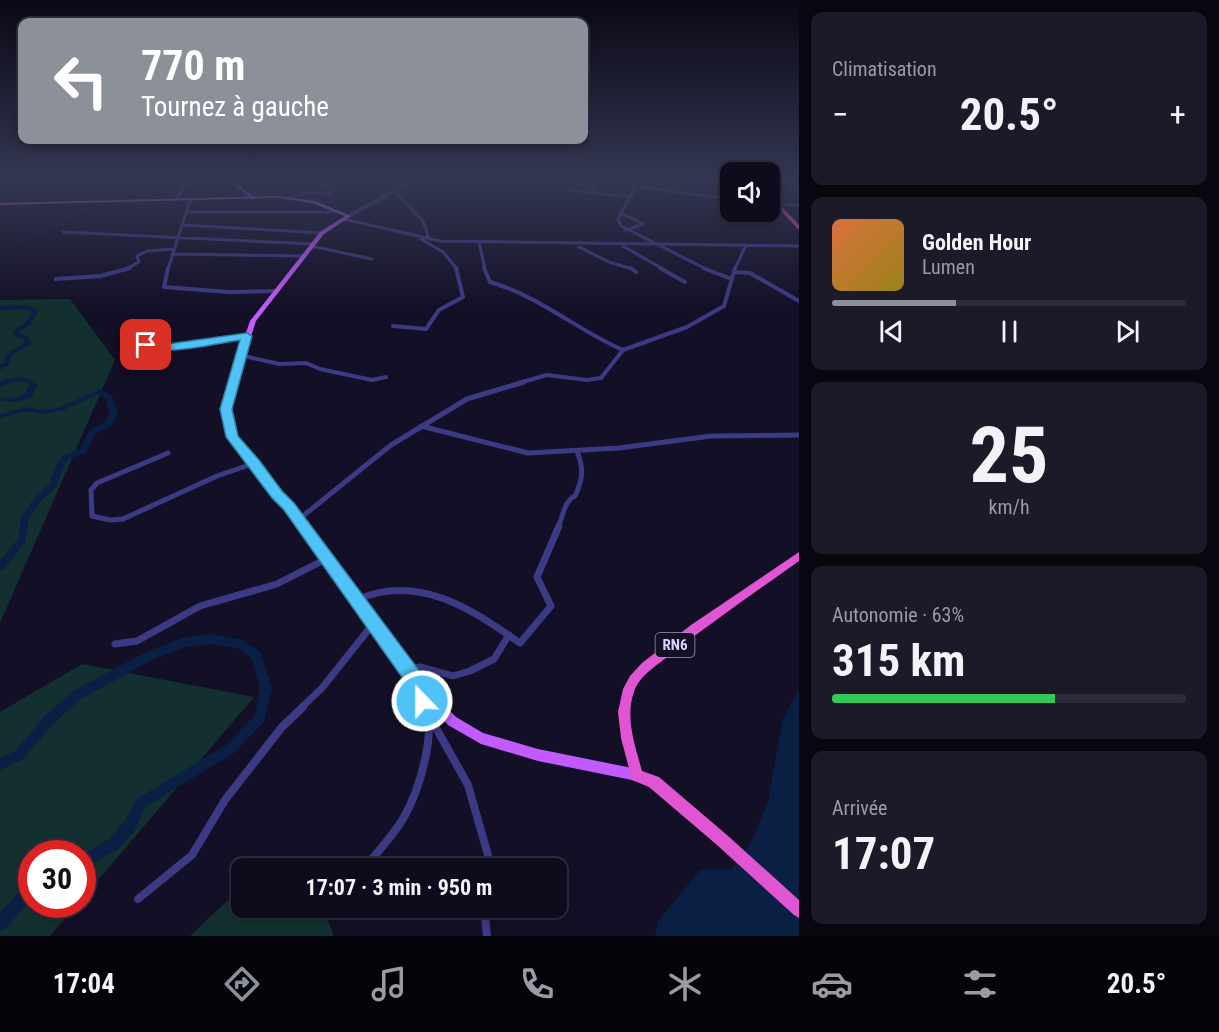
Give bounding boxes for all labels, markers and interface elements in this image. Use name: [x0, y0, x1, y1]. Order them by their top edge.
text: 770 m: [141, 41, 246, 90]
icon: left: [42, 42, 120, 120]
text: Climatisation: [832, 57, 937, 81]
text: 20.5°: [960, 88, 1058, 141]
text: Tournez à gauche: [141, 91, 329, 123]
text: −: [832, 95, 849, 134]
text: +: [1170, 95, 1186, 134]
map controls: [720, 162, 780, 222]
button: sound: [720, 162, 780, 222]
text: Golden Hour: [922, 230, 1031, 255]
text: Lumen: [922, 255, 975, 279]
icon: previous: [875, 315, 908, 348]
icon: pause: [993, 315, 1026, 348]
icon: next: [1111, 315, 1144, 348]
pin: [120, 319, 171, 370]
icon: arrive: [129, 328, 162, 361]
text: 25: [970, 410, 1048, 501]
text: km/h: [988, 495, 1030, 519]
text: Autonomie · 63%: [832, 603, 964, 627]
road number: RN6: [656, 633, 694, 657]
text: 315 km: [832, 634, 965, 687]
position arrow: [390, 669, 454, 733]
text: Arrivée: [832, 796, 888, 820]
text: 17:07: [832, 827, 935, 880]
speed limit sign: 30: [18, 840, 96, 918]
text: 17:07 · 3 min · 950 m: [306, 875, 492, 900]
icon: directions: [221, 963, 263, 1005]
icon: music: [368, 963, 410, 1005]
icon: phone: [516, 963, 558, 1005]
icon: climate: [664, 963, 706, 1005]
icon: car: [811, 963, 853, 1005]
icon: filters: [959, 963, 1001, 1005]
text: 17:04: [53, 968, 115, 1000]
text: 20.5°: [1107, 968, 1166, 1000]

